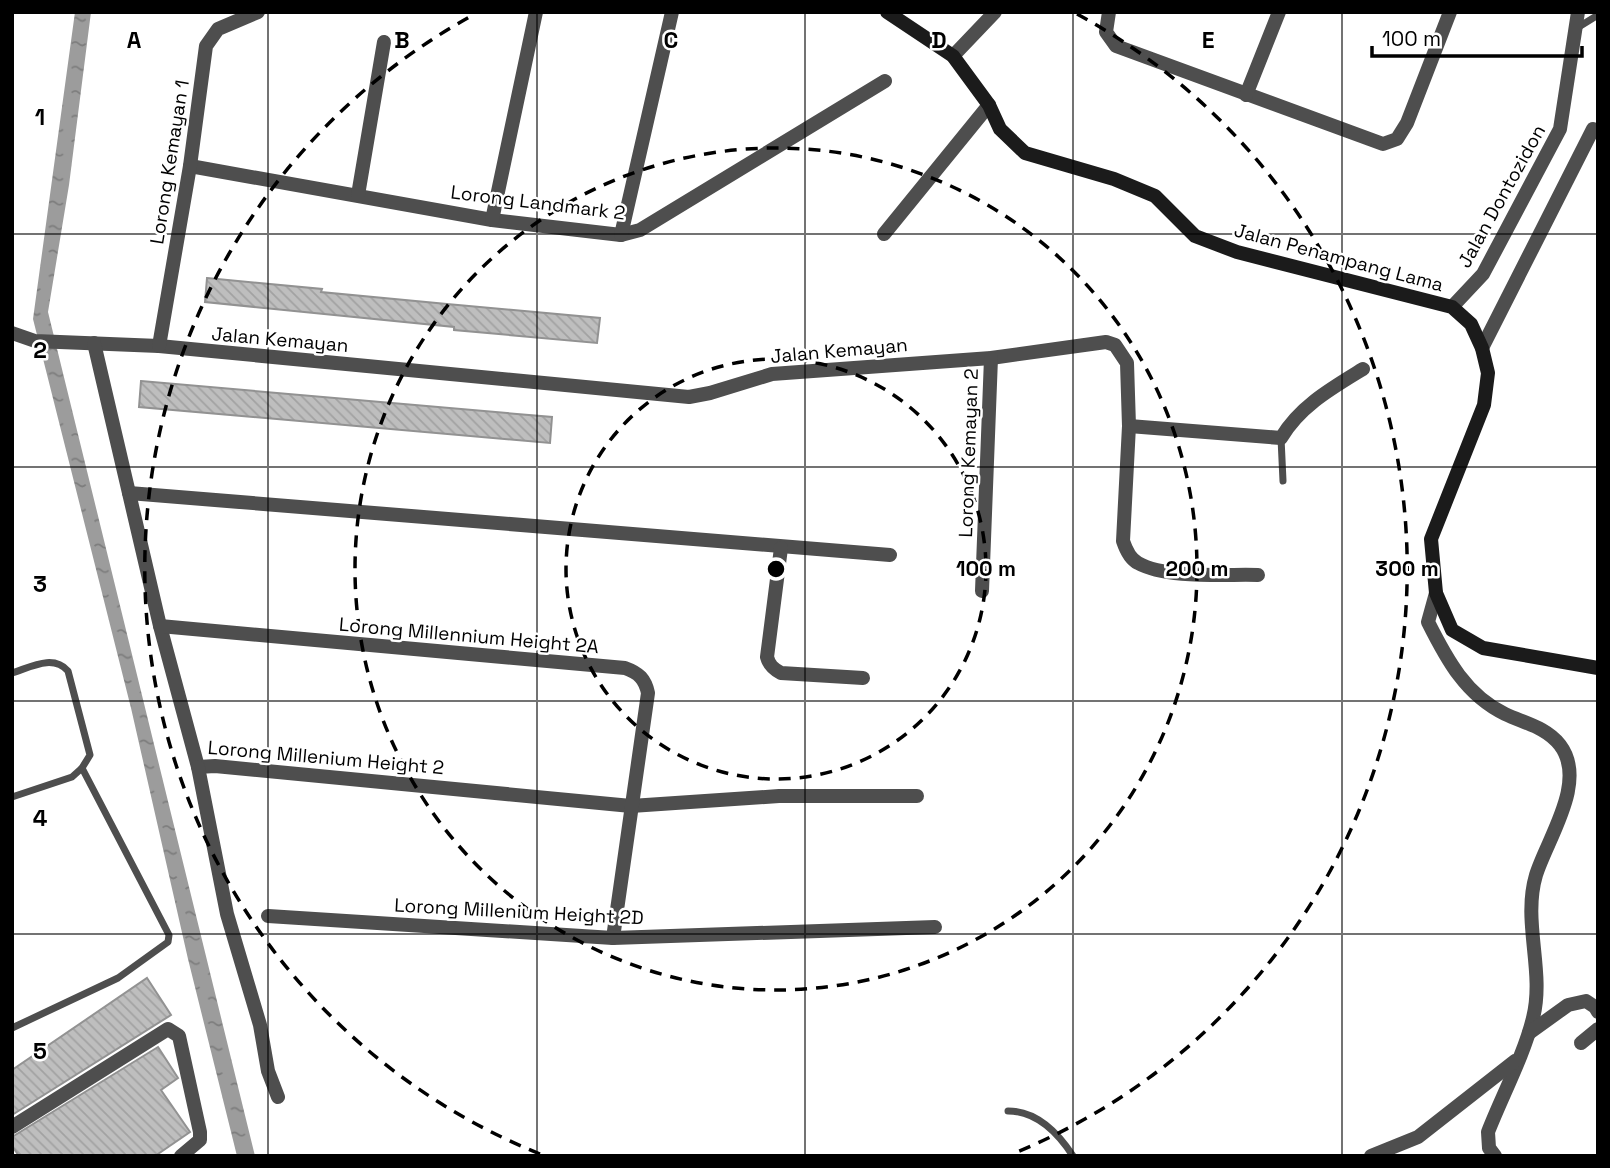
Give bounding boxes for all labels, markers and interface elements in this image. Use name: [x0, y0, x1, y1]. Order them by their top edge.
scale bar: [1372, 14, 1582, 58]
text: A: [127, 25, 142, 55]
text: B: [394, 25, 410, 55]
text: C: [664, 25, 678, 55]
text: D: [931, 25, 947, 55]
text: E: [1202, 25, 1214, 55]
text: 100 m: [1382, 25, 1441, 52]
street label: Lorong Kemayan 1: [144, 78, 195, 246]
text: 1: [35, 102, 45, 132]
street label: Jalan Dontozidon: [1452, 120, 1551, 272]
street label: Lorong Landmark 2: [449, 179, 627, 226]
street label: Jalan Penampang Lama: [1232, 218, 1446, 297]
street label: Jalan Kemayan: [210, 321, 350, 358]
street label: Jalan Kemayan: [769, 332, 909, 369]
text: 2: [33, 335, 47, 365]
street label: Lorong Kemayan 2: [953, 368, 984, 538]
text: 100 m: [956, 555, 1016, 582]
text: 200 m: [1166, 555, 1228, 582]
text: 300 m: [1375, 555, 1439, 582]
centre of rings: [764, 557, 788, 581]
text: 3: [33, 569, 47, 599]
street label: Lorong Millennium Height 2A: [338, 612, 600, 659]
street label: Lorong Millenium Height 2: [207, 735, 445, 780]
text: 4: [33, 803, 48, 833]
street label: Lorong Millenium Height 2D: [394, 892, 644, 931]
text: 5: [33, 1036, 47, 1066]

